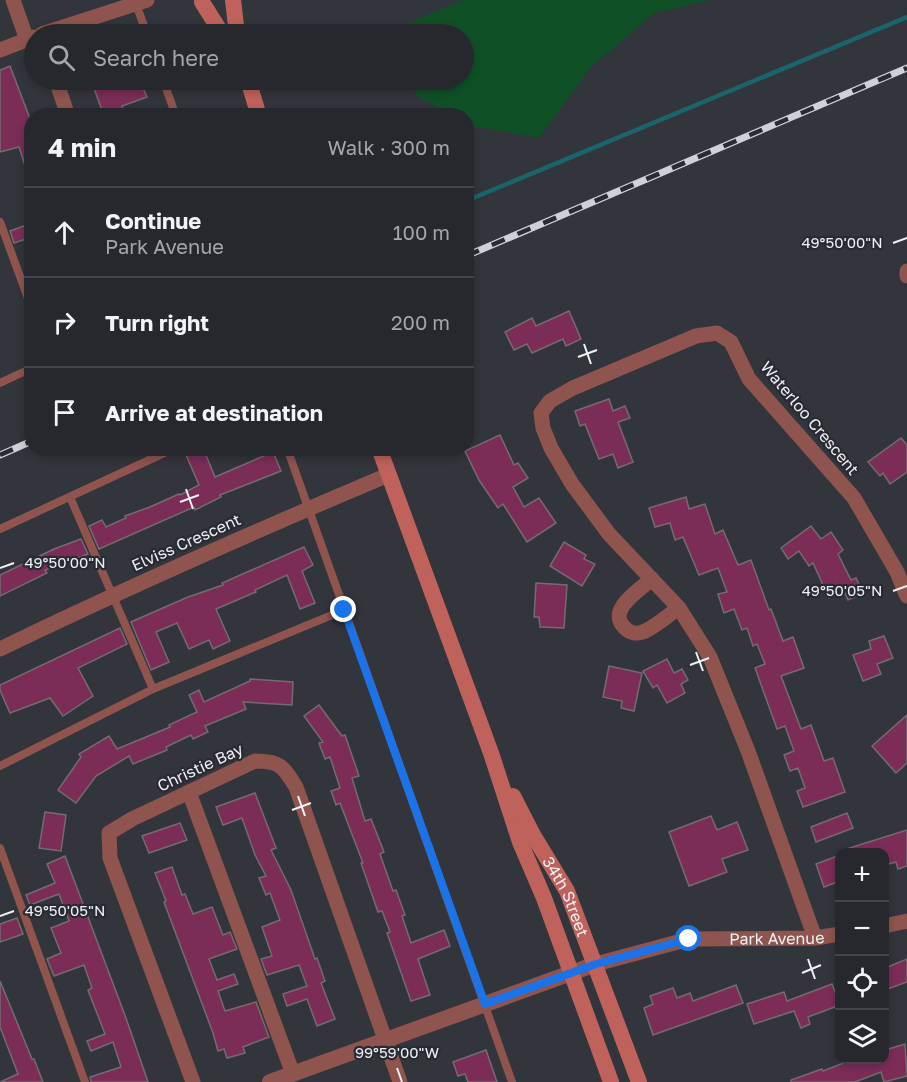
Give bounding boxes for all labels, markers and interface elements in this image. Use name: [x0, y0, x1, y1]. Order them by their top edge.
search box: [24, 24, 474, 90]
icon: search: [45, 41, 78, 74]
text: Search here: [93, 44, 219, 71]
text: 4 min: [48, 132, 116, 163]
text: Walk · 300 m: [327, 135, 450, 159]
text: Continue: [105, 207, 201, 234]
icon: ahead: [48, 216, 81, 249]
text: 100 m: [393, 220, 450, 244]
text: 49°50'00"N: [801, 233, 883, 251]
text: Park Avenue: [105, 234, 224, 258]
icon: right: [48, 306, 81, 339]
text: Turn right: [105, 309, 209, 336]
text: 200 m: [391, 310, 450, 334]
street label: Waterloo Crescent: [757, 357, 863, 479]
icon: arrive: [48, 396, 81, 429]
text: Arrive at destination: [105, 399, 323, 426]
street label: Elviss Crescent: [128, 509, 244, 575]
text: 49°50'00"N: [24, 553, 106, 571]
text: 49°50'05"N: [802, 581, 882, 599]
route end: [330, 596, 356, 622]
street label: Christie Bay: [154, 738, 246, 796]
map controls: [835, 848, 889, 1064]
button: +: [835, 848, 889, 902]
street label: 34th Street: [538, 853, 593, 939]
text: 49°50'05"N: [25, 901, 105, 919]
button: −: [835, 902, 889, 956]
route start: [675, 925, 701, 951]
street label: Park Avenue: [729, 927, 826, 949]
button: locate: [835, 956, 889, 1010]
button: layers: [835, 1010, 889, 1064]
text: 99°59'00"W: [355, 1043, 439, 1061]

